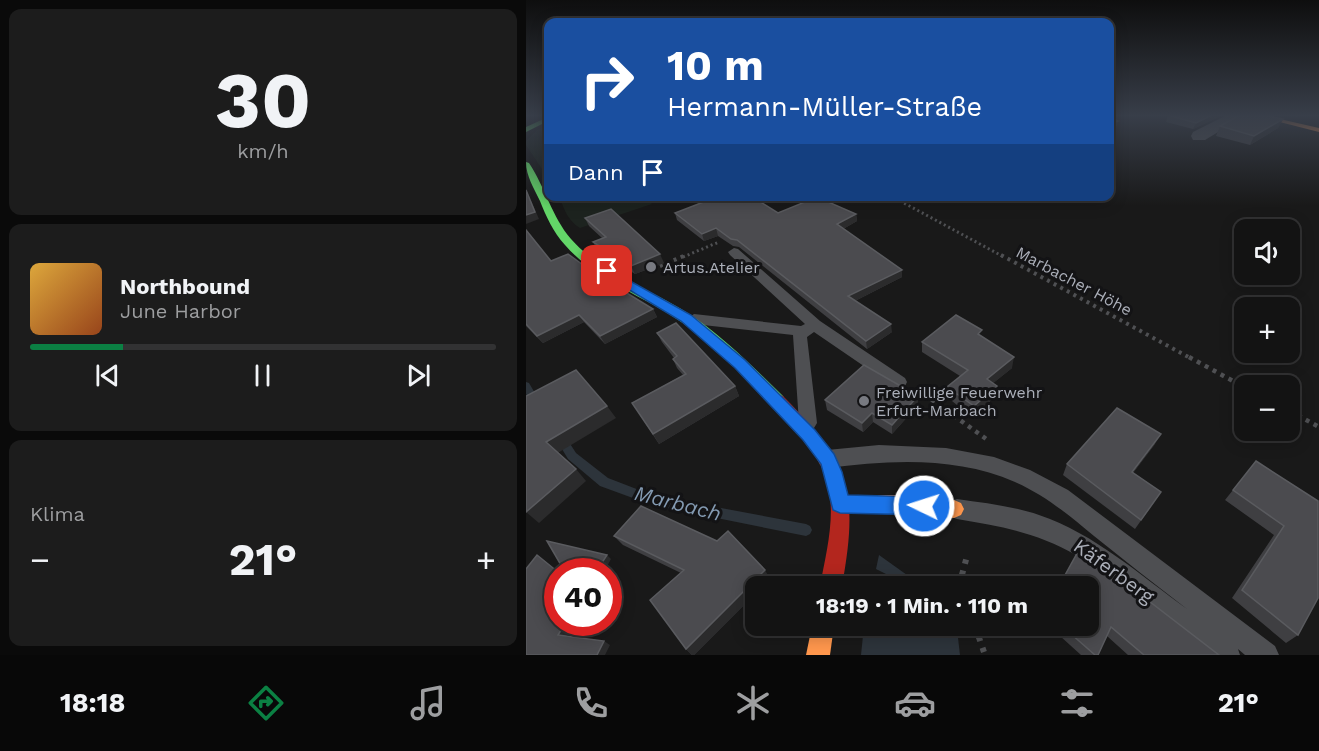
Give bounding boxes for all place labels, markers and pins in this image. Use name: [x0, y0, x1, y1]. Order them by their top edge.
pin: [581, 245, 632, 296]
place label: Artus.Atelier: [663, 258, 760, 277]
marker: Artus.Atelier: [644, 260, 658, 274]
place label: Freiwillige Feuerwehr Erfurt-Marbach: [876, 383, 1043, 420]
marker: Freiwillige Feuerwehr Erfurt-Marbach: [857, 394, 871, 408]

